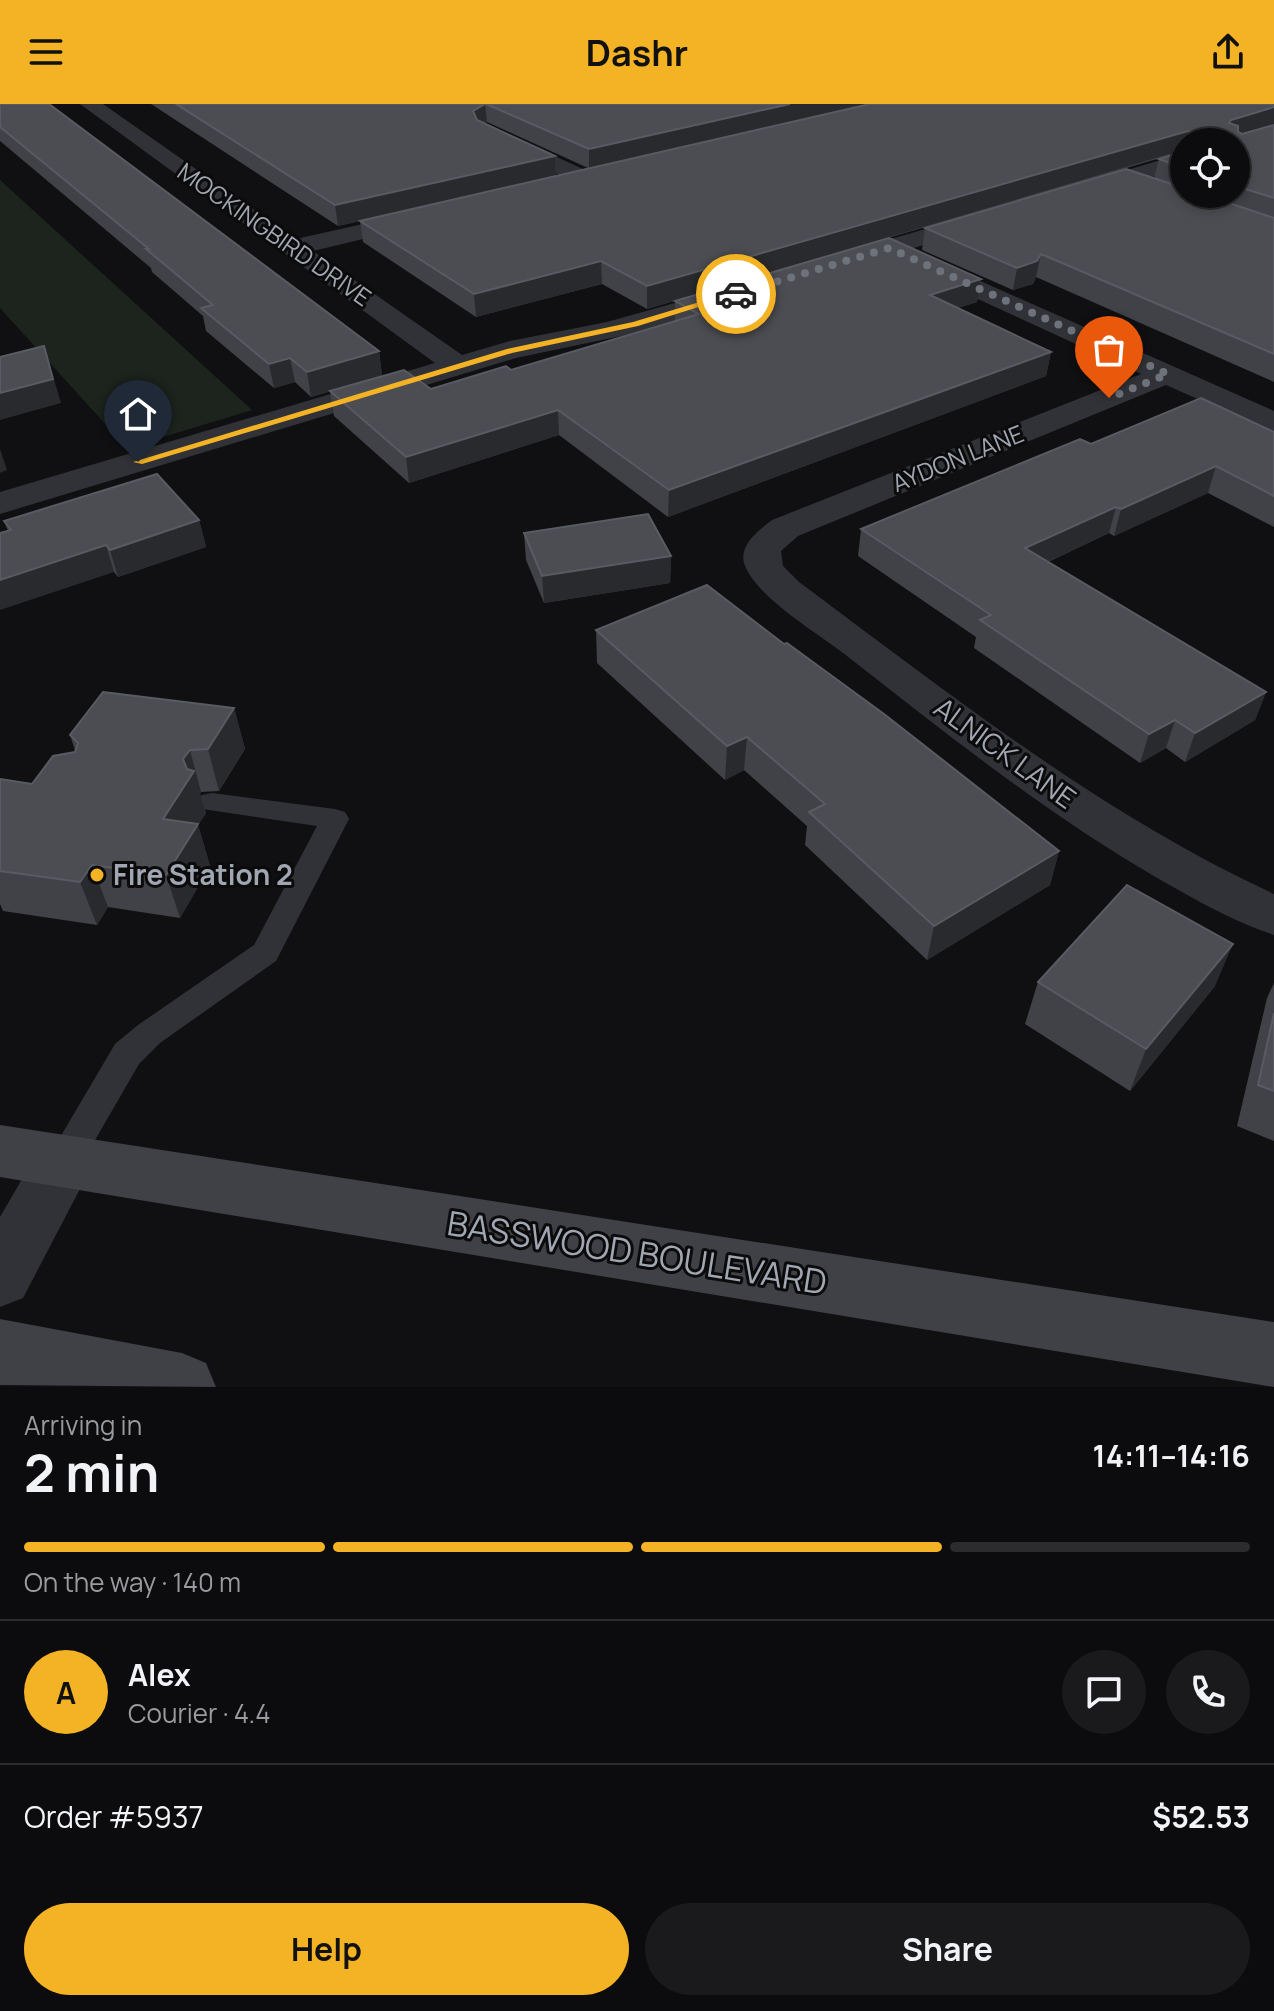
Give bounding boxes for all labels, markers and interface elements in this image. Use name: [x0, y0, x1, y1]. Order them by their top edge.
text: Dashr: [586, 28, 688, 77]
icon: menu: [24, 30, 68, 74]
icon: share: [1206, 30, 1250, 74]
map controls: [1170, 128, 1250, 208]
button: locate: [1170, 128, 1250, 208]
street label: MOCKINGBIRD DRIVE: [171, 154, 378, 313]
courier: [696, 254, 776, 334]
icon: car: [714, 272, 758, 316]
pin: [1075, 316, 1143, 398]
icon: bag: [1087, 328, 1131, 372]
pin: [104, 380, 172, 462]
icon: home: [116, 392, 160, 436]
street label: AYDON LANE: [887, 416, 1028, 499]
street label: ALNICK LANE: [927, 688, 1084, 817]
place label: Fire Station 2: [113, 855, 293, 893]
marker: Fire Station 2: [88, 866, 106, 884]
street label: BASSWOOD BOULEVARD: [444, 1199, 830, 1305]
text: Arriving in: [24, 1407, 142, 1443]
text: 14:11–14:16: [1093, 1435, 1250, 1476]
text: 2 min: [24, 1437, 159, 1508]
text: On the way · 140 m: [24, 1564, 241, 1600]
button: chat: [1062, 1650, 1146, 1734]
button: phone: [1166, 1650, 1250, 1734]
text: Alex: [128, 1654, 191, 1695]
text: A: [56, 1672, 76, 1713]
text: Courier · 4.4: [128, 1695, 270, 1731]
text: Order #5937: [24, 1796, 204, 1837]
text: $52.53: [1152, 1796, 1250, 1837]
button: Help: [24, 1903, 629, 1995]
button: Share: [645, 1903, 1250, 1995]

